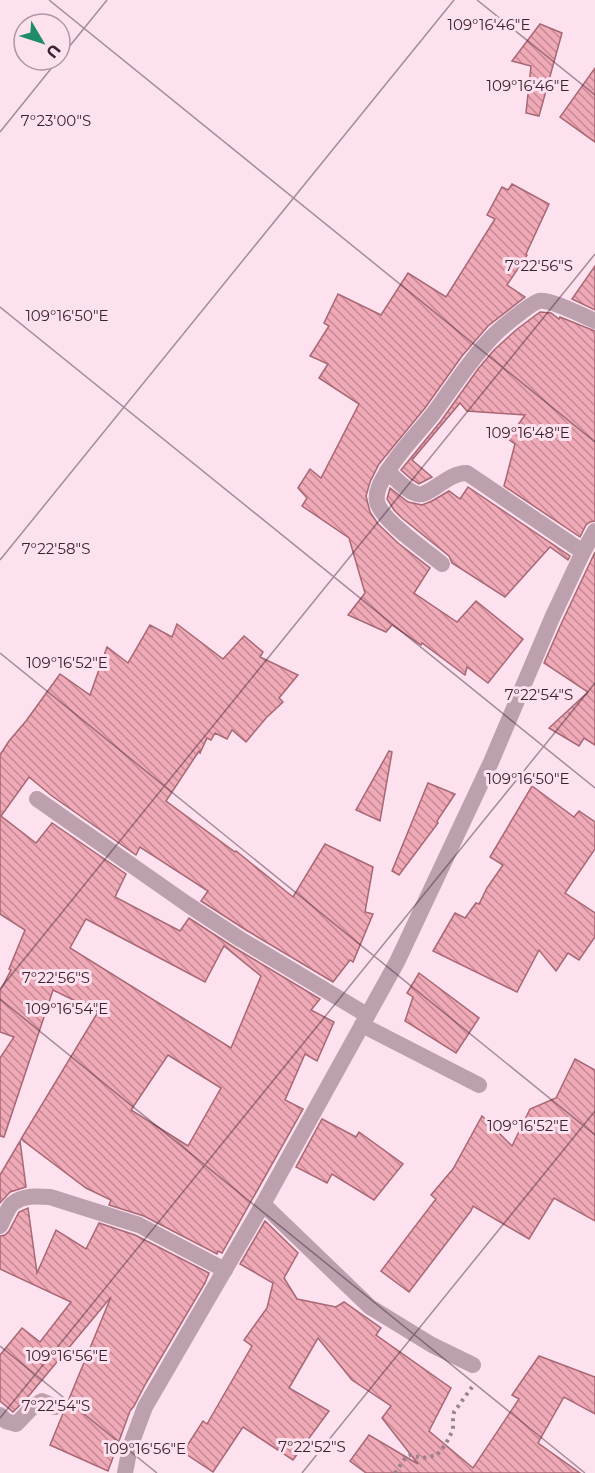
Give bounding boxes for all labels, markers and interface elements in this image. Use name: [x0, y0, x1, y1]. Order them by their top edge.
north arrow: [12, 12, 72, 72]
text: 109°16'46"E: [448, 15, 530, 34]
text: U: [42, 40, 65, 62]
text: 109°16'46"E: [487, 76, 569, 95]
text: 7°23'00"S: [21, 111, 91, 130]
text: 7°22'56"S: [505, 256, 573, 275]
text: 109°16'50"E: [25, 306, 109, 325]
text: 109°16'48"E: [486, 423, 570, 442]
text: 7°22'58"S: [22, 539, 90, 558]
text: 109°16'52"E: [26, 653, 108, 672]
text: 7°22'54"S: [505, 685, 573, 704]
text: 109°16'50"E: [486, 769, 570, 788]
text: 7°22'56"S: [22, 968, 90, 987]
text: 109°16'54"E: [26, 999, 108, 1018]
text: 109°16'52"E: [487, 1116, 569, 1135]
text: 109°16'56"E: [26, 1346, 108, 1365]
text: 7°22'54"S: [22, 1396, 90, 1415]
text: 7°22'52"S: [278, 1437, 346, 1456]
text: 109°16'56"E: [104, 1439, 186, 1458]

